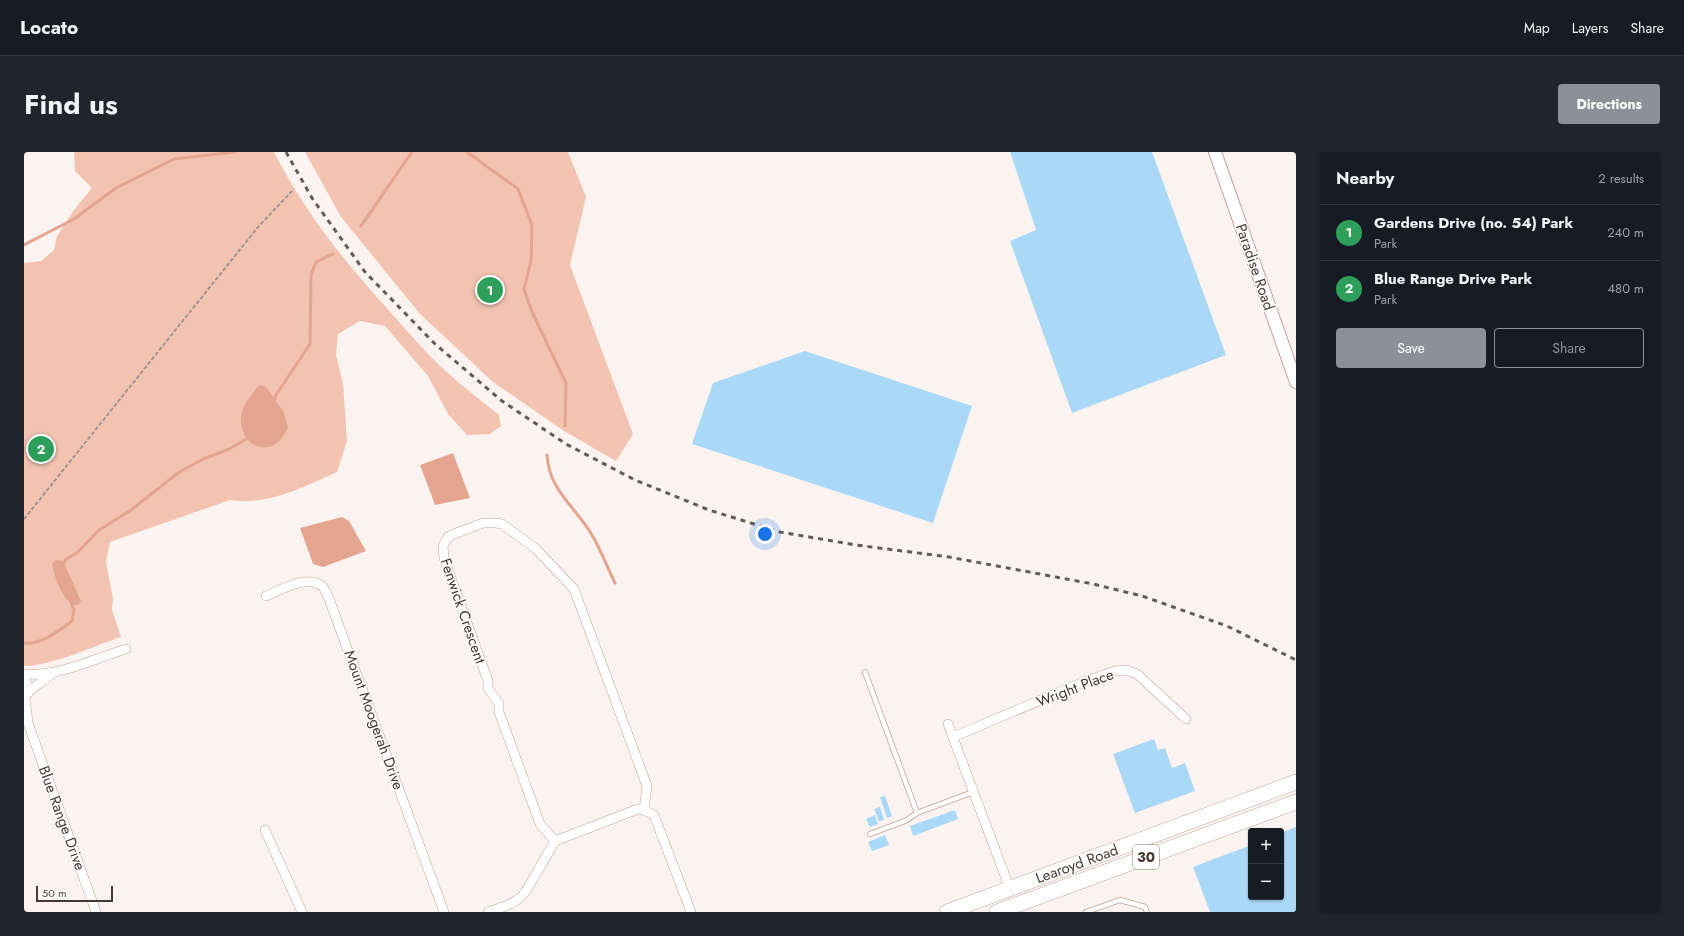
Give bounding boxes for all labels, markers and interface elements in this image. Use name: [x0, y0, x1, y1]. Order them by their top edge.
text: Locato: [20, 14, 78, 41]
text: Map: [1524, 18, 1550, 38]
text: Layers: [1572, 18, 1608, 38]
text: Share: [1630, 18, 1664, 38]
text: Find us: [24, 84, 118, 125]
button: Directions: [1558, 84, 1660, 124]
text: Nearby: [1336, 166, 1394, 190]
text: 2 results: [1598, 169, 1644, 188]
text: Gardens Drive (no. 54) Park: [1374, 212, 1573, 234]
street label: Paradise Road: [1230, 221, 1280, 313]
text: 1: [1346, 223, 1352, 242]
text: 240 m: [1607, 223, 1644, 242]
text: Park: [1374, 234, 1397, 253]
text: Blue Range Drive Park: [1374, 268, 1532, 290]
pin: 1: [477, 275, 503, 305]
text: 2: [1345, 279, 1353, 298]
text: 480 m: [1607, 279, 1644, 298]
text: Park: [1374, 290, 1397, 309]
button: Save: [1336, 328, 1486, 368]
button: Share: [1494, 328, 1644, 368]
pin: 2: [28, 434, 54, 464]
your location: [755, 524, 775, 544]
street label: Fenwick Crescent: [435, 555, 491, 667]
street label: Mount Moogerah Drive: [339, 647, 410, 793]
street label: Wright Place: [1033, 663, 1117, 713]
street label: Blue Range Drive: [33, 763, 91, 873]
map controls: [1248, 828, 1284, 900]
button: +: [1248, 828, 1284, 864]
street label: Learoyd Road: [1033, 839, 1121, 889]
road number: 30: [1133, 845, 1159, 869]
button: −: [1248, 864, 1284, 900]
scale bar: [36, 884, 113, 903]
text: 50 m: [42, 885, 67, 901]

